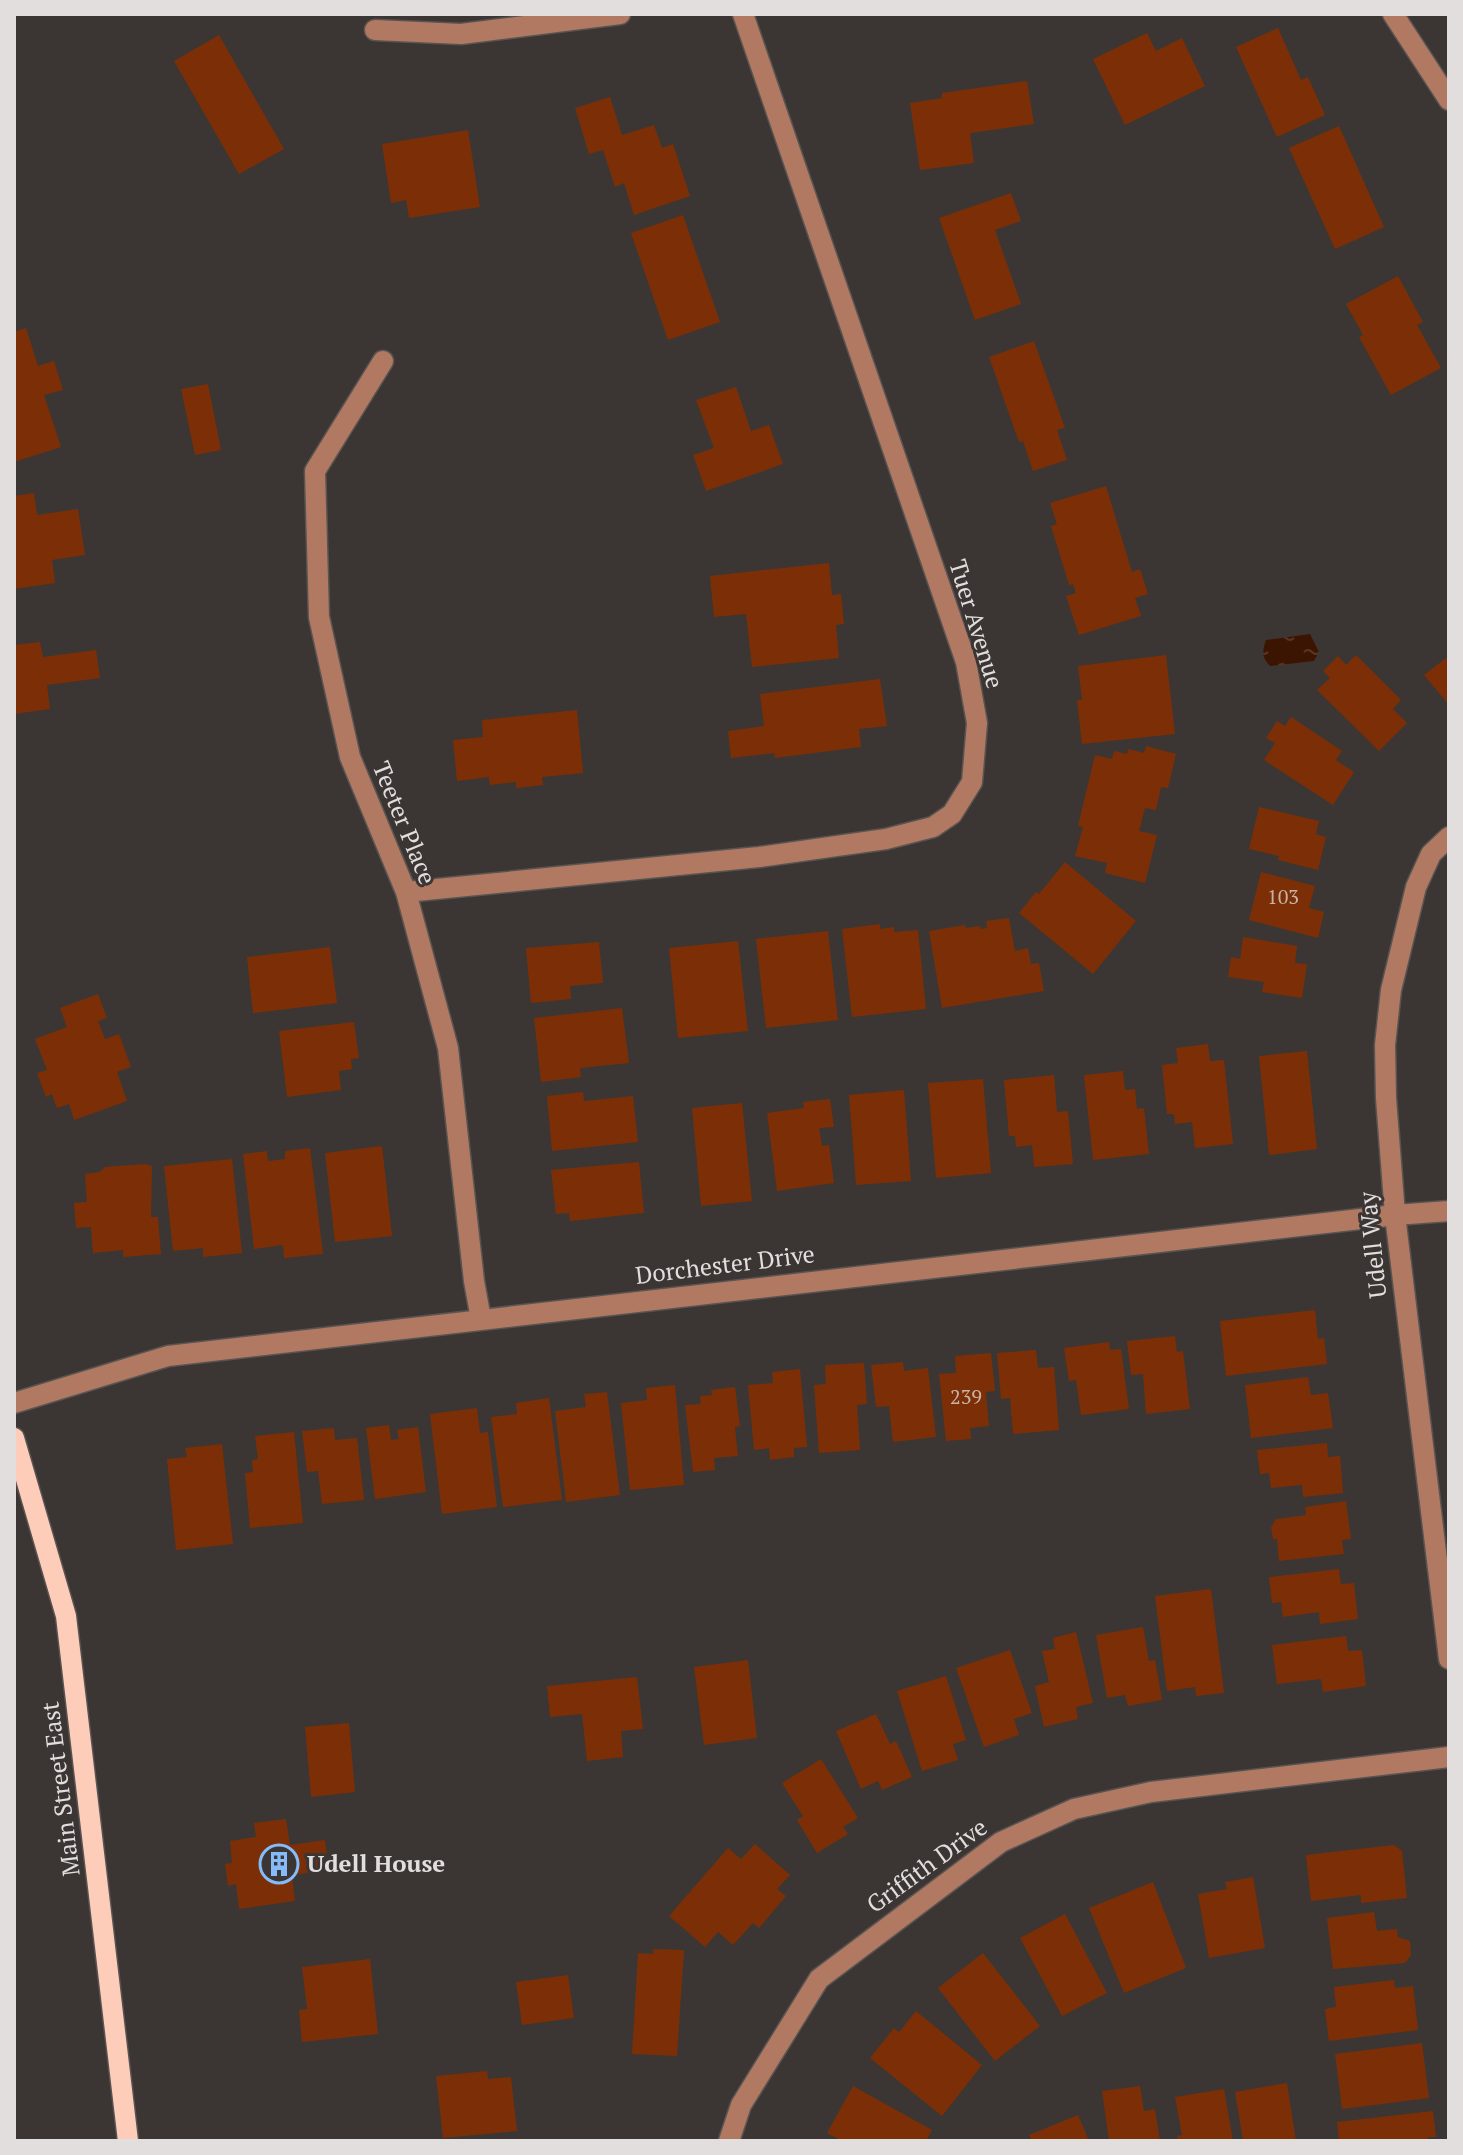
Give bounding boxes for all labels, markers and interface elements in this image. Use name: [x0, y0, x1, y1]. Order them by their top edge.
street label: Tuer Avenue: [942, 555, 1012, 692]
street label: Teeter Place: [366, 756, 444, 889]
house number: 103: [1267, 883, 1299, 910]
street label: Udell Way: [1350, 1189, 1394, 1300]
street label: Dorchester Drive: [633, 1237, 816, 1291]
house number: 239: [950, 1383, 982, 1410]
street label: Main Street East: [33, 1700, 87, 1878]
street label: Griffith Drive: [860, 1811, 993, 1920]
building icon: Udell House: [258, 1843, 300, 1885]
place label: Udell House: [307, 1847, 445, 1879]

